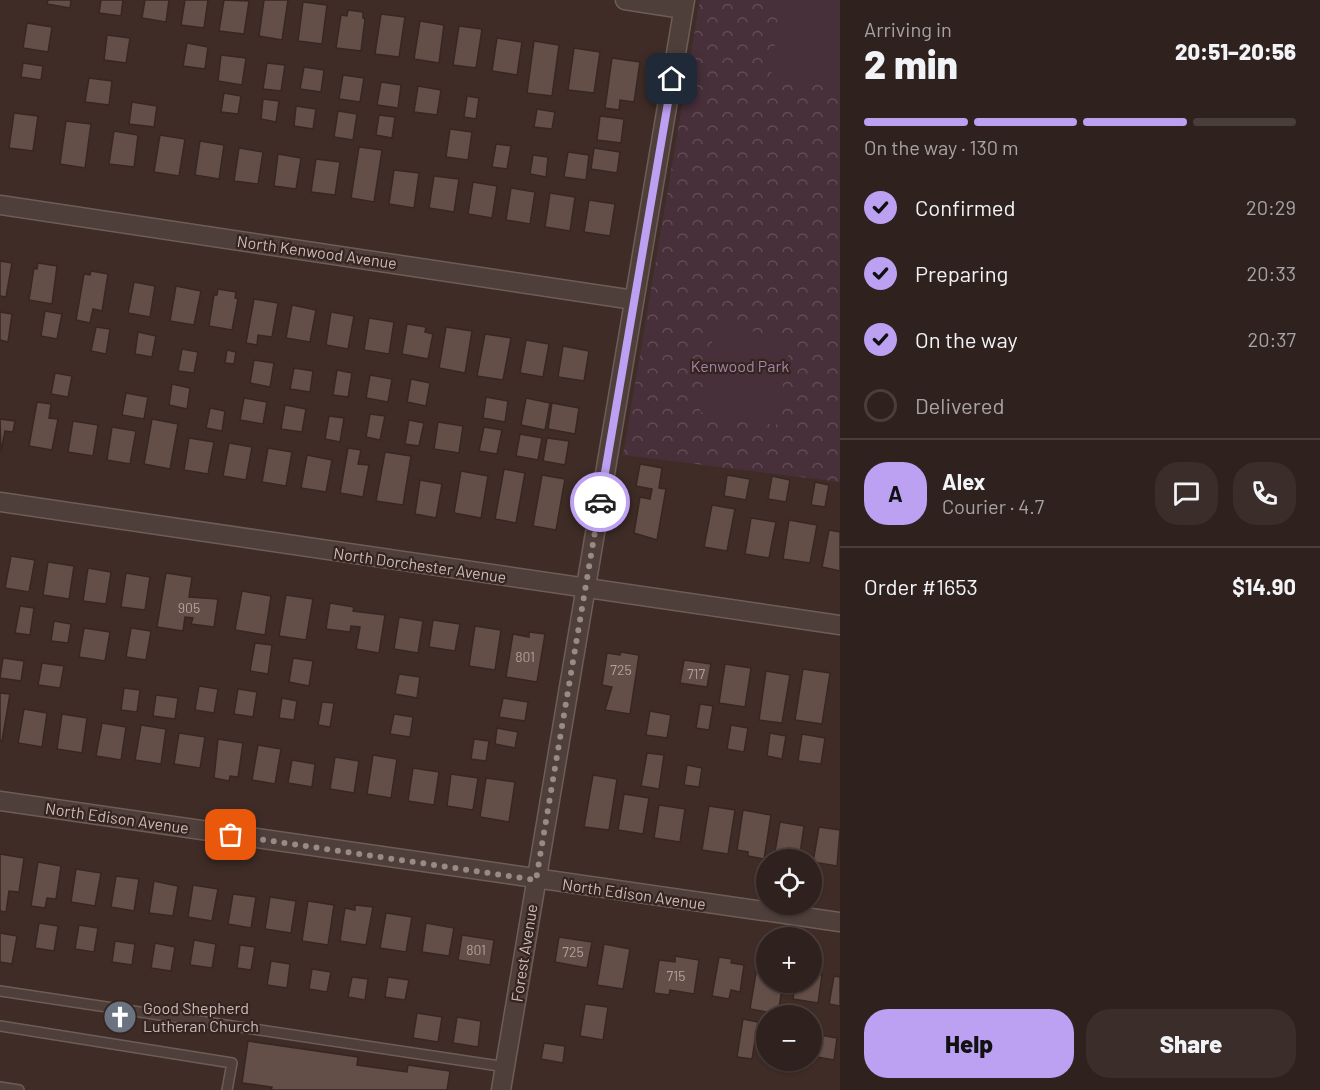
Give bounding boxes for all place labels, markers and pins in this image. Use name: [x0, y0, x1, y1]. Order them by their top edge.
pin: [646, 53, 697, 104]
pin: [205, 809, 256, 860]
place label: Good Shepherd Lutheran Church: [143, 998, 259, 1035]
church icon: Good Shepherd Lutheran Church: [102, 999, 138, 1035]

